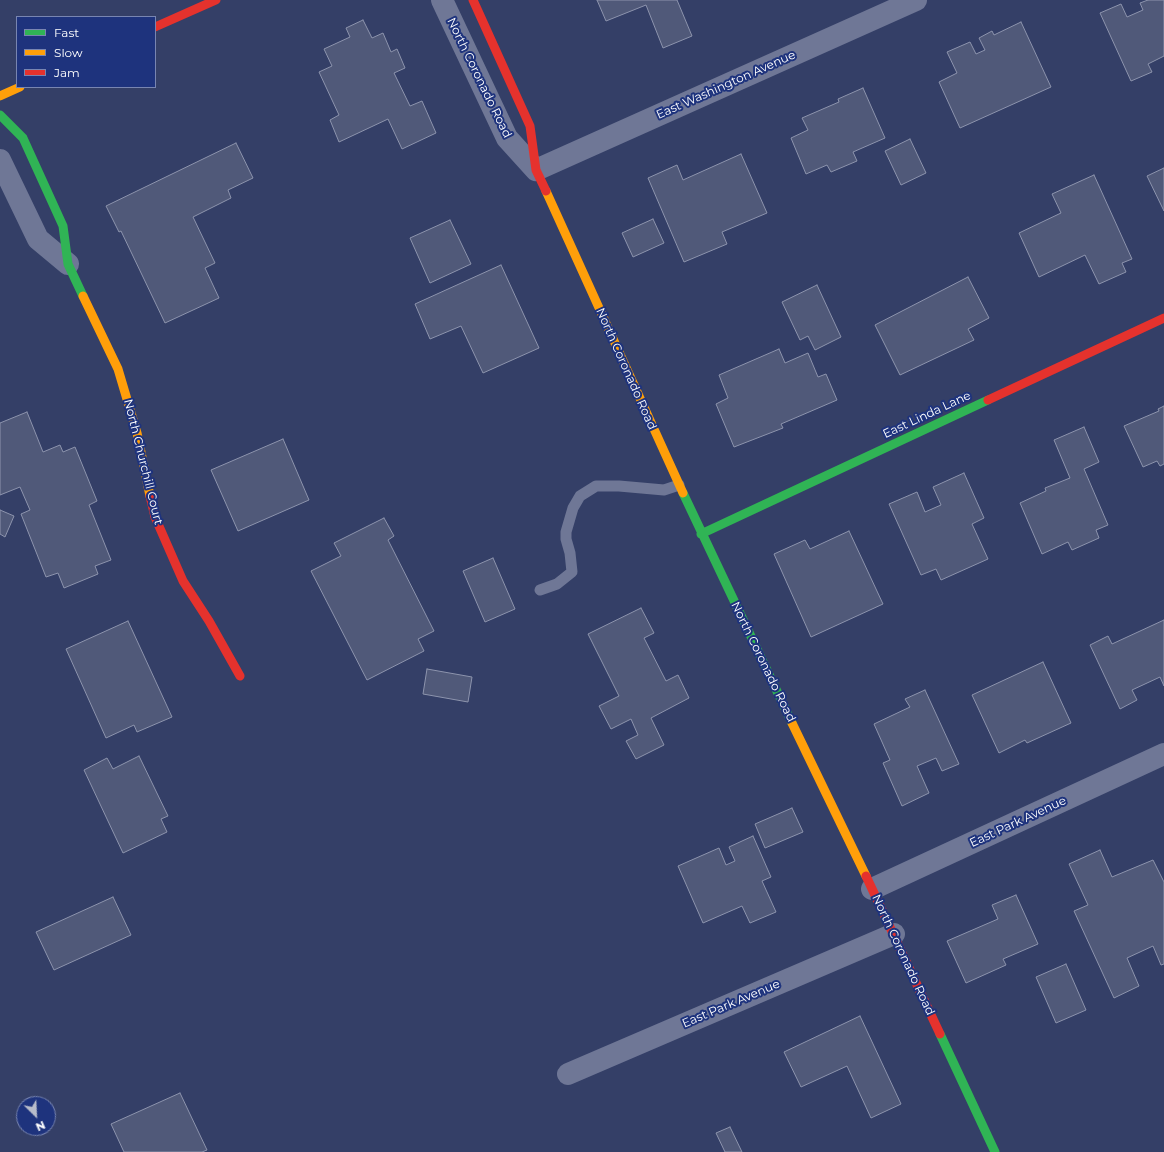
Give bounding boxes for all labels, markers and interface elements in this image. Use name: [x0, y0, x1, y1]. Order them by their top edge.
legend: [16, 16, 156, 88]
street label: North Coronado Road: [444, 16, 514, 140]
text: Fast: [54, 25, 79, 40]
text: Slow: [54, 45, 83, 60]
street label: East Washington Avenue: [654, 48, 798, 122]
text: Jam: [54, 65, 80, 80]
street label: North Coronado Road: [593, 306, 659, 432]
street label: East Linda Lane: [881, 388, 973, 442]
street label: North Churchill Court: [120, 398, 166, 526]
street label: North Coronado Road: [728, 600, 798, 724]
street label: East Park Avenue: [967, 793, 1069, 851]
street label: North Coronado Road: [869, 892, 937, 1018]
street label: East Park Avenue: [680, 977, 782, 1031]
north arrow: [16, 1096, 56, 1136]
text: N: [34, 1118, 47, 1134]

